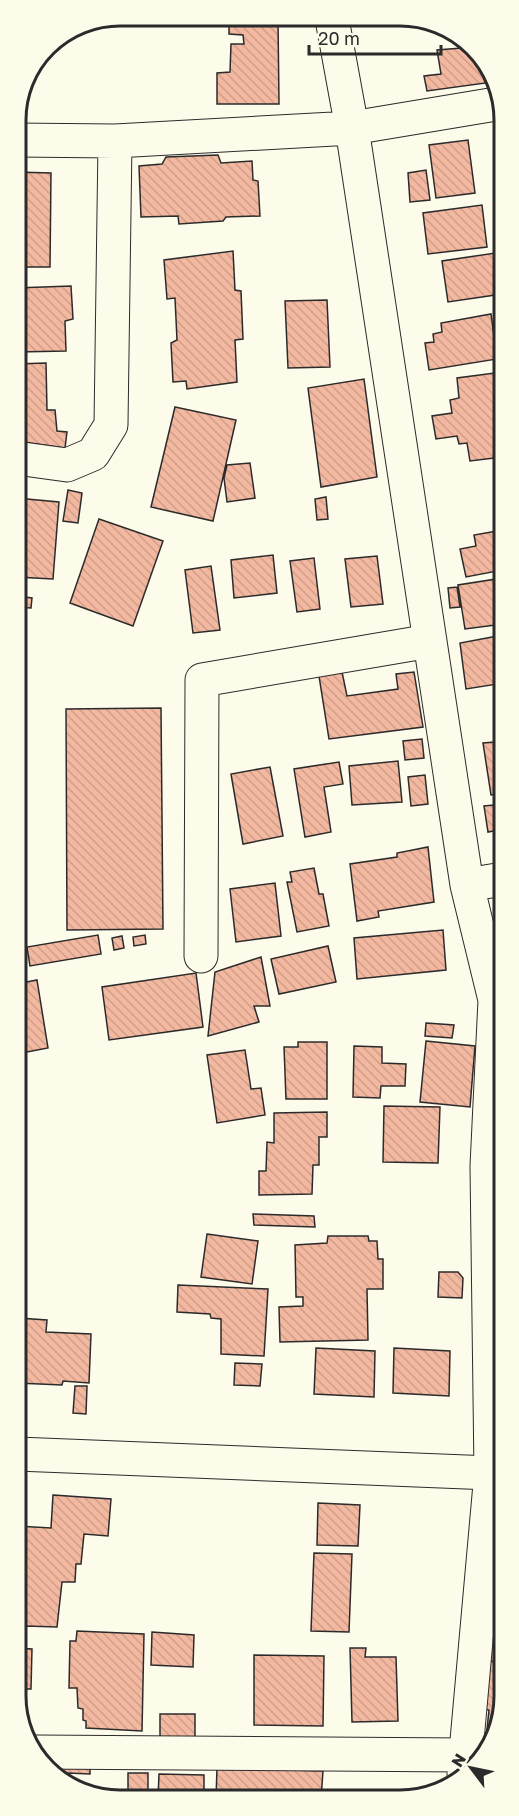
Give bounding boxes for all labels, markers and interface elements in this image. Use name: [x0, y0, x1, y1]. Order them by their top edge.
scale bar: [309, 18, 441, 56]
text: 20 m: [318, 27, 360, 49]
north arrow: [441, 1738, 501, 1798]
text: N: [447, 1750, 470, 1771]

